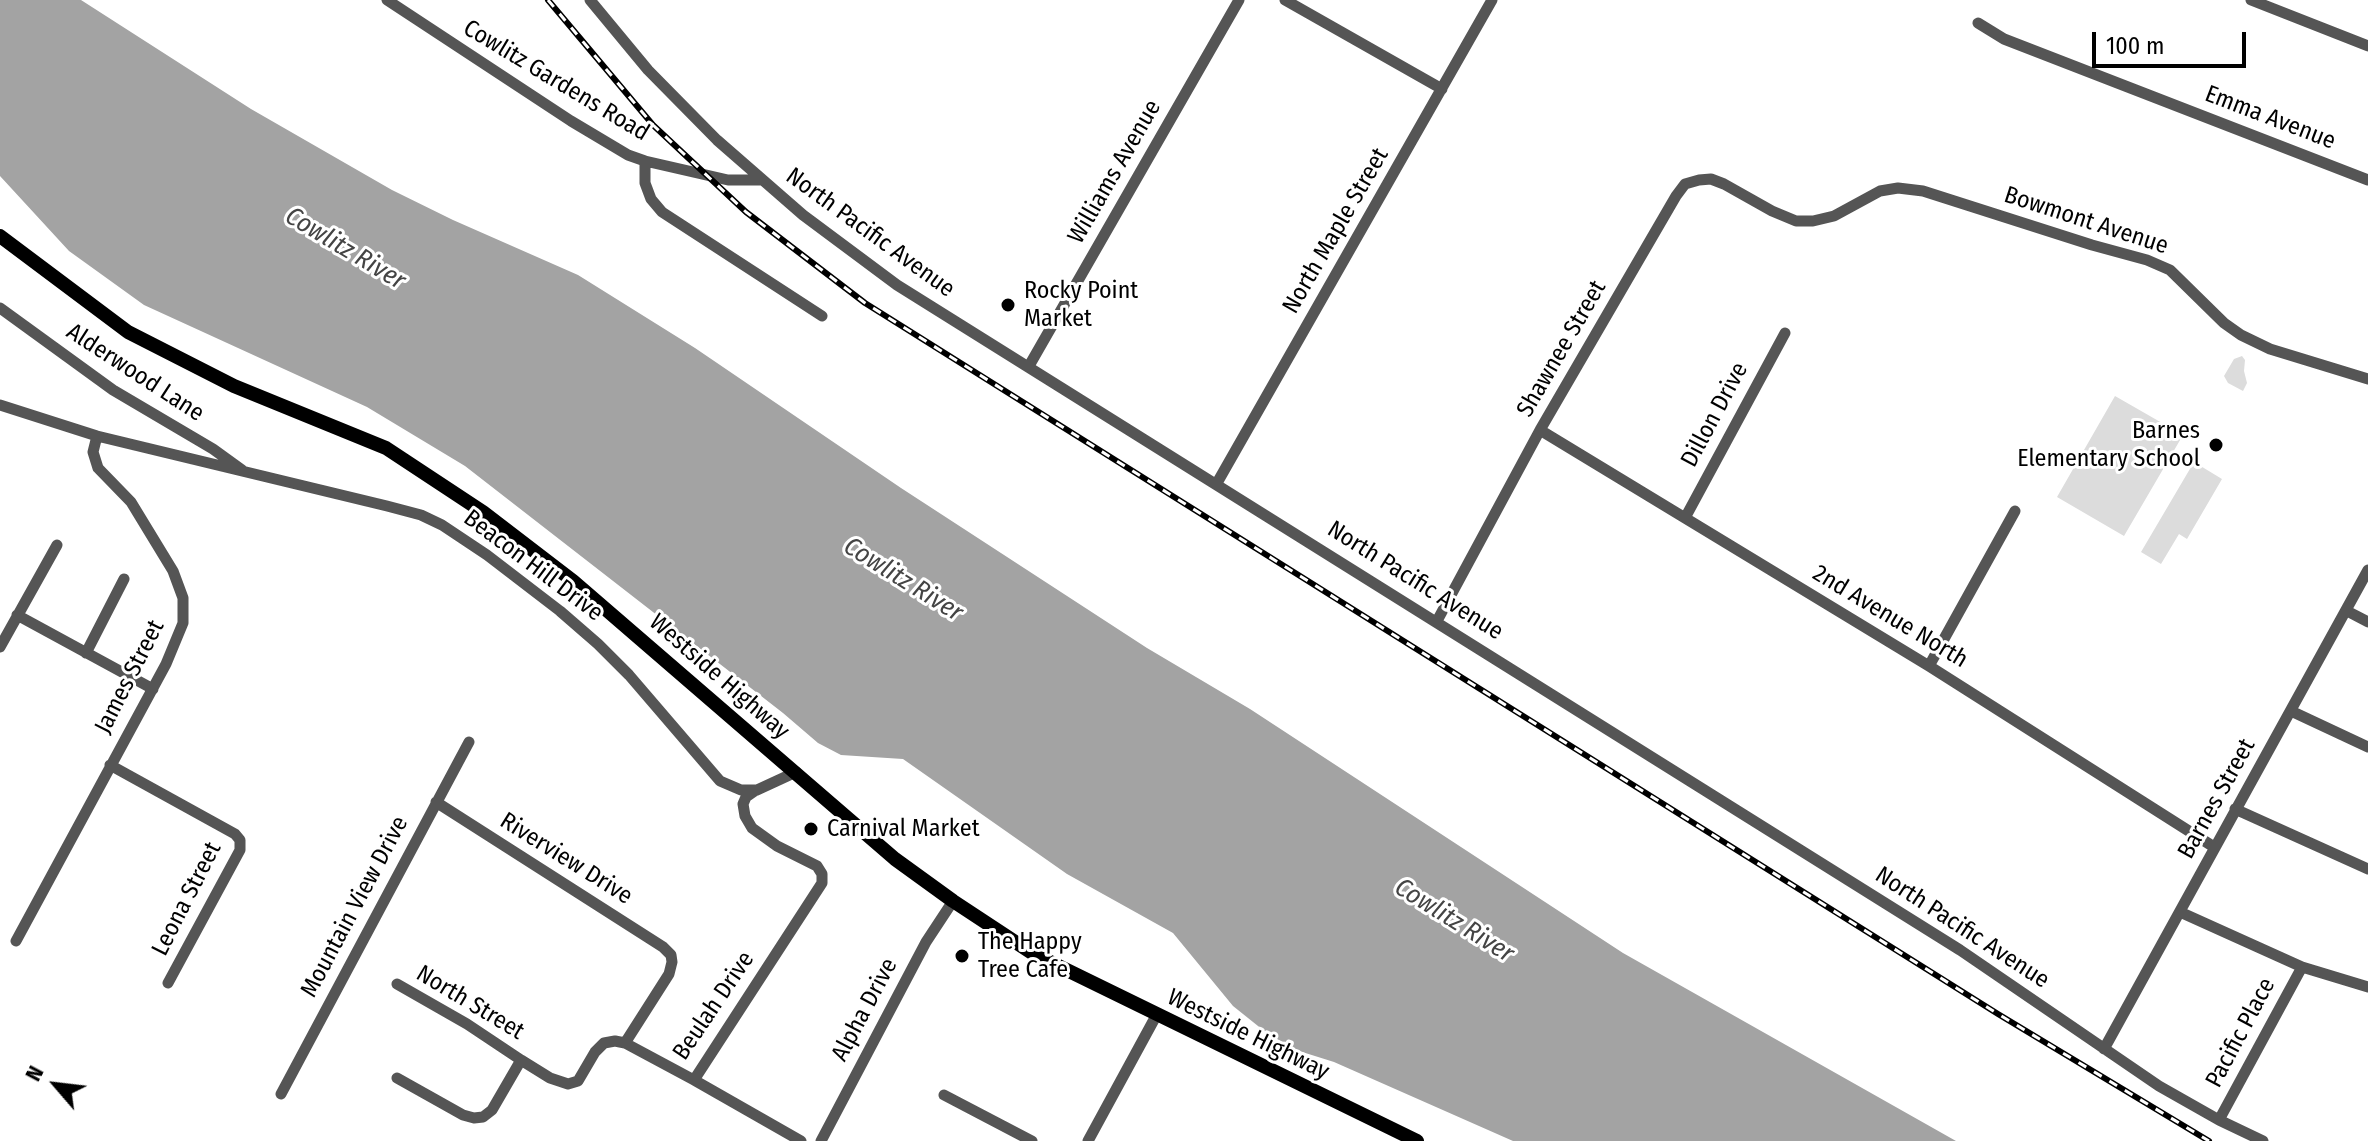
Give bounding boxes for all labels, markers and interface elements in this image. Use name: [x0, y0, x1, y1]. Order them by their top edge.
street label: Cowlitz Gardens Road: [458, 14, 654, 148]
scale bar: [2096, 16, 2250, 66]
text: 100 m: [2106, 32, 2164, 60]
street label: Emma Avenue: [2201, 80, 2339, 156]
street label: Williams Avenue: [1062, 95, 1168, 249]
street label: North Maple Street: [1277, 143, 1395, 319]
street label: North Pacific Avenue: [780, 162, 960, 304]
street label: Bowmont Avenue: [2000, 181, 2172, 261]
water label: Cowlitz River: [279, 201, 411, 297]
street label: Shawnee Street: [1511, 276, 1613, 422]
place label: Rocky Point Market: [1024, 277, 1138, 333]
marker: Rocky Point Market: [999, 296, 1017, 314]
street label: Alderwood Lane: [61, 318, 209, 428]
street label: Dillon Drive: [1675, 358, 1755, 472]
place label: Barnes Elementary School: [2017, 417, 2200, 473]
marker: Barnes Elementary School: [2207, 436, 2225, 454]
street label: Beacon Hill Drive: [458, 504, 608, 628]
street label: North Pacific Avenue: [1322, 515, 1508, 647]
water label: Cowlitz River: [838, 531, 968, 629]
street label: 2nd Avenue North: [1807, 559, 1973, 675]
street label: Westside Highway: [643, 608, 795, 746]
street label: James Street: [89, 615, 171, 739]
street label: Barnes Street: [2172, 734, 2262, 864]
street label: Riverview Drive: [494, 807, 638, 911]
street label: Mountain View Drive: [295, 812, 415, 1002]
place label: Carnival Market: [827, 815, 979, 843]
marker: Carnival Market: [802, 820, 820, 838]
street label: Leona Street: [146, 837, 228, 961]
street label: North Pacific Avenue: [1870, 861, 2054, 995]
water label: Cowlitz River: [1389, 872, 1519, 970]
place label: The Happy Tree Cafe: [978, 928, 1082, 984]
street label: Beulah Drive: [667, 946, 761, 1066]
marker: The Happy Tree Cafe: [953, 947, 971, 965]
street label: Alpha Drive: [826, 954, 904, 1066]
street label: North Street: [411, 960, 529, 1046]
street label: Pacific Place: [2200, 973, 2282, 1093]
street label: Westside Highway: [1162, 983, 1334, 1087]
north arrow: [16, 1045, 96, 1125]
text: N: [19, 1061, 49, 1086]

